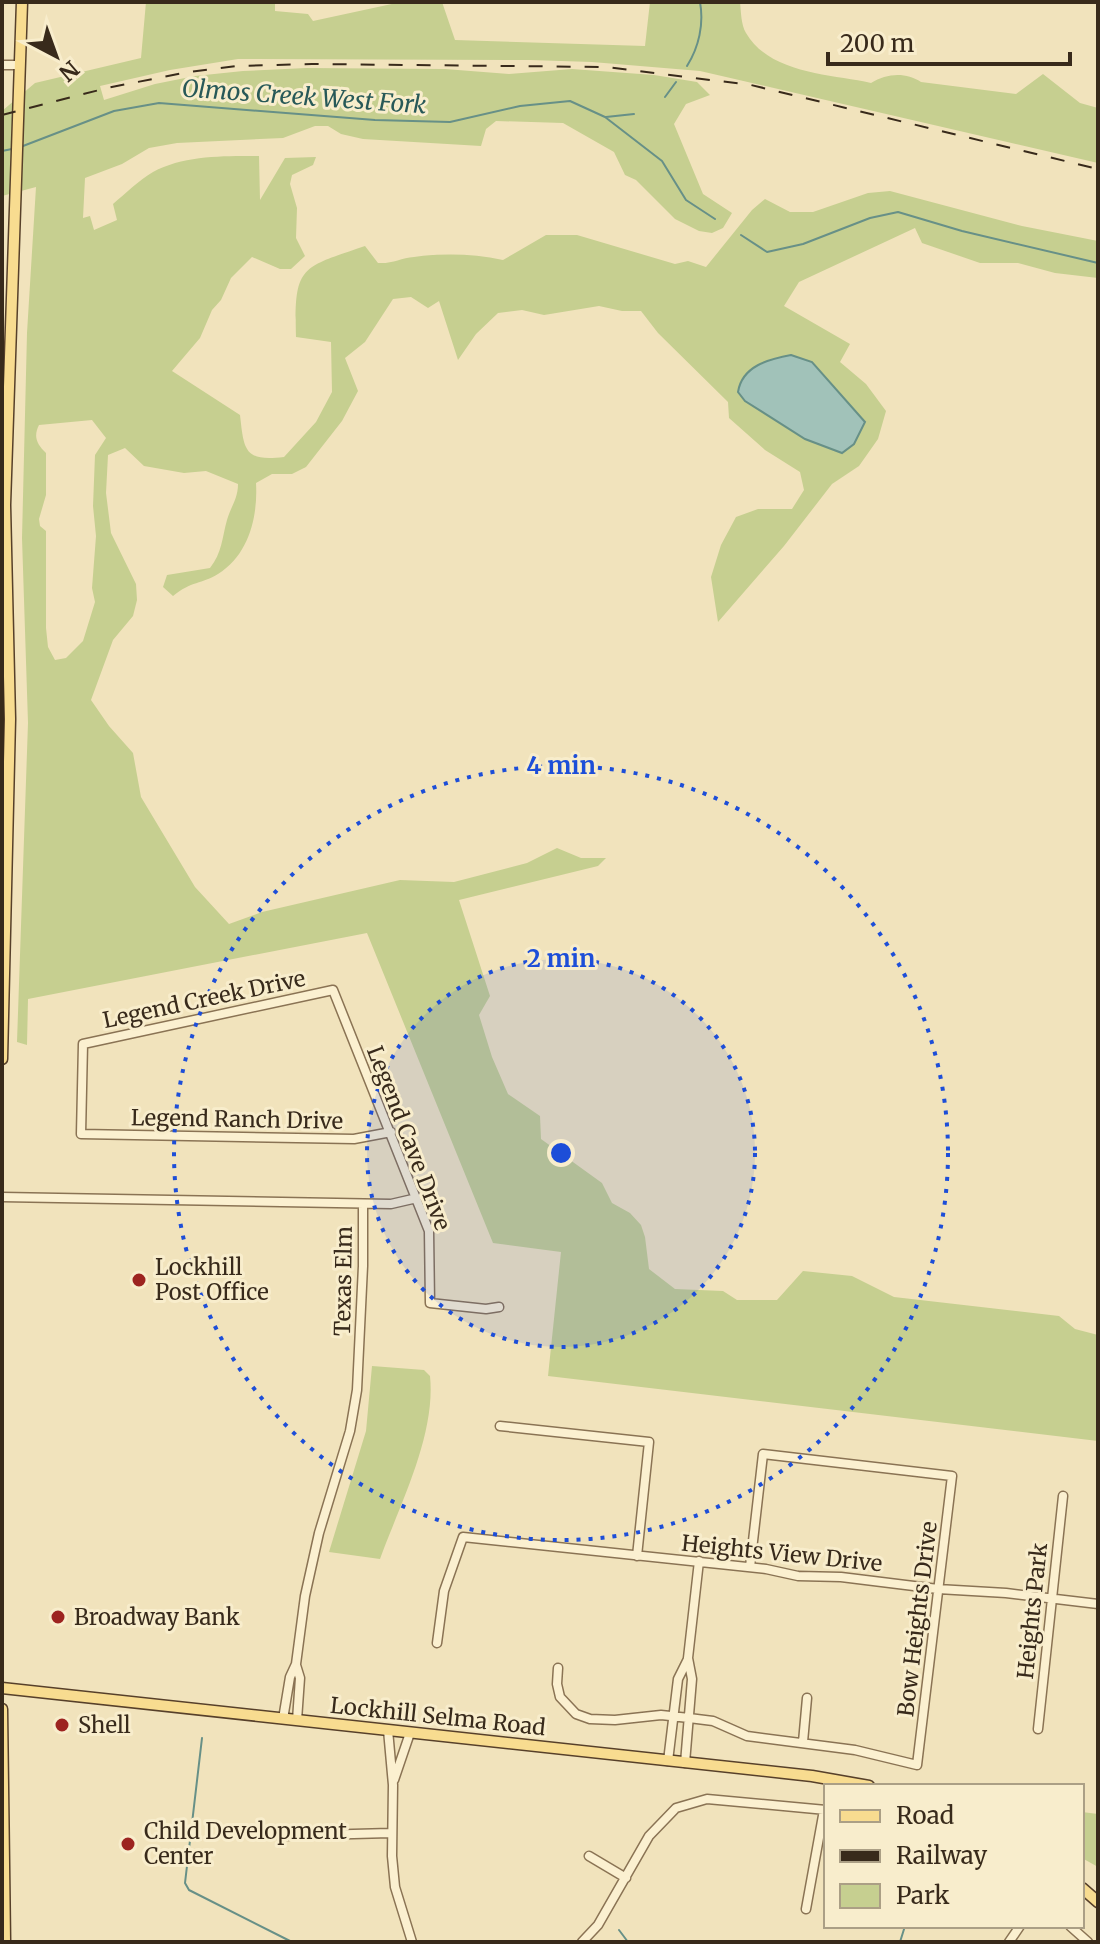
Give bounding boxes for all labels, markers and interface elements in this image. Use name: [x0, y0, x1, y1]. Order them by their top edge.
north arrow: [16, 16, 96, 96]
scale bar: [828, 16, 1070, 66]
text: 200 m: [840, 28, 915, 59]
text: N: [53, 55, 85, 88]
water label: Olmos Creek West Fork: [181, 72, 427, 121]
text: 4 min: [526, 750, 596, 781]
text: 2 min: [527, 943, 595, 974]
street label: Legend Creek Drive: [100, 964, 308, 1034]
street label: Legend Cave Drive: [361, 1042, 457, 1234]
street label: Legend Ranch Drive: [131, 1103, 343, 1135]
centre of rings: [547, 1139, 575, 1167]
street label: Texas Elm: [328, 1226, 358, 1336]
place label: Lockhill Post Office: [155, 1253, 269, 1306]
marker: Lockhill Post Office: [130, 1271, 148, 1289]
street label: Bow Heights Drive: [891, 1520, 943, 1718]
street label: Heights View Drive: [680, 1529, 884, 1577]
street label: Heights Park: [1011, 1542, 1053, 1680]
place label: Broadway Bank: [74, 1603, 240, 1631]
marker: Broadway Bank: [49, 1608, 67, 1626]
street label: Lockhill Selma Road: [329, 1691, 547, 1741]
place label: Shell: [78, 1711, 131, 1739]
marker: Shell: [53, 1716, 71, 1734]
legend: [824, 1784, 1084, 1928]
text: Road: [896, 1800, 954, 1831]
place label: Child Development Center: [144, 1817, 347, 1870]
marker: Child Development Center: [119, 1835, 137, 1853]
text: Railway: [896, 1840, 987, 1871]
text: Park: [896, 1880, 950, 1911]

